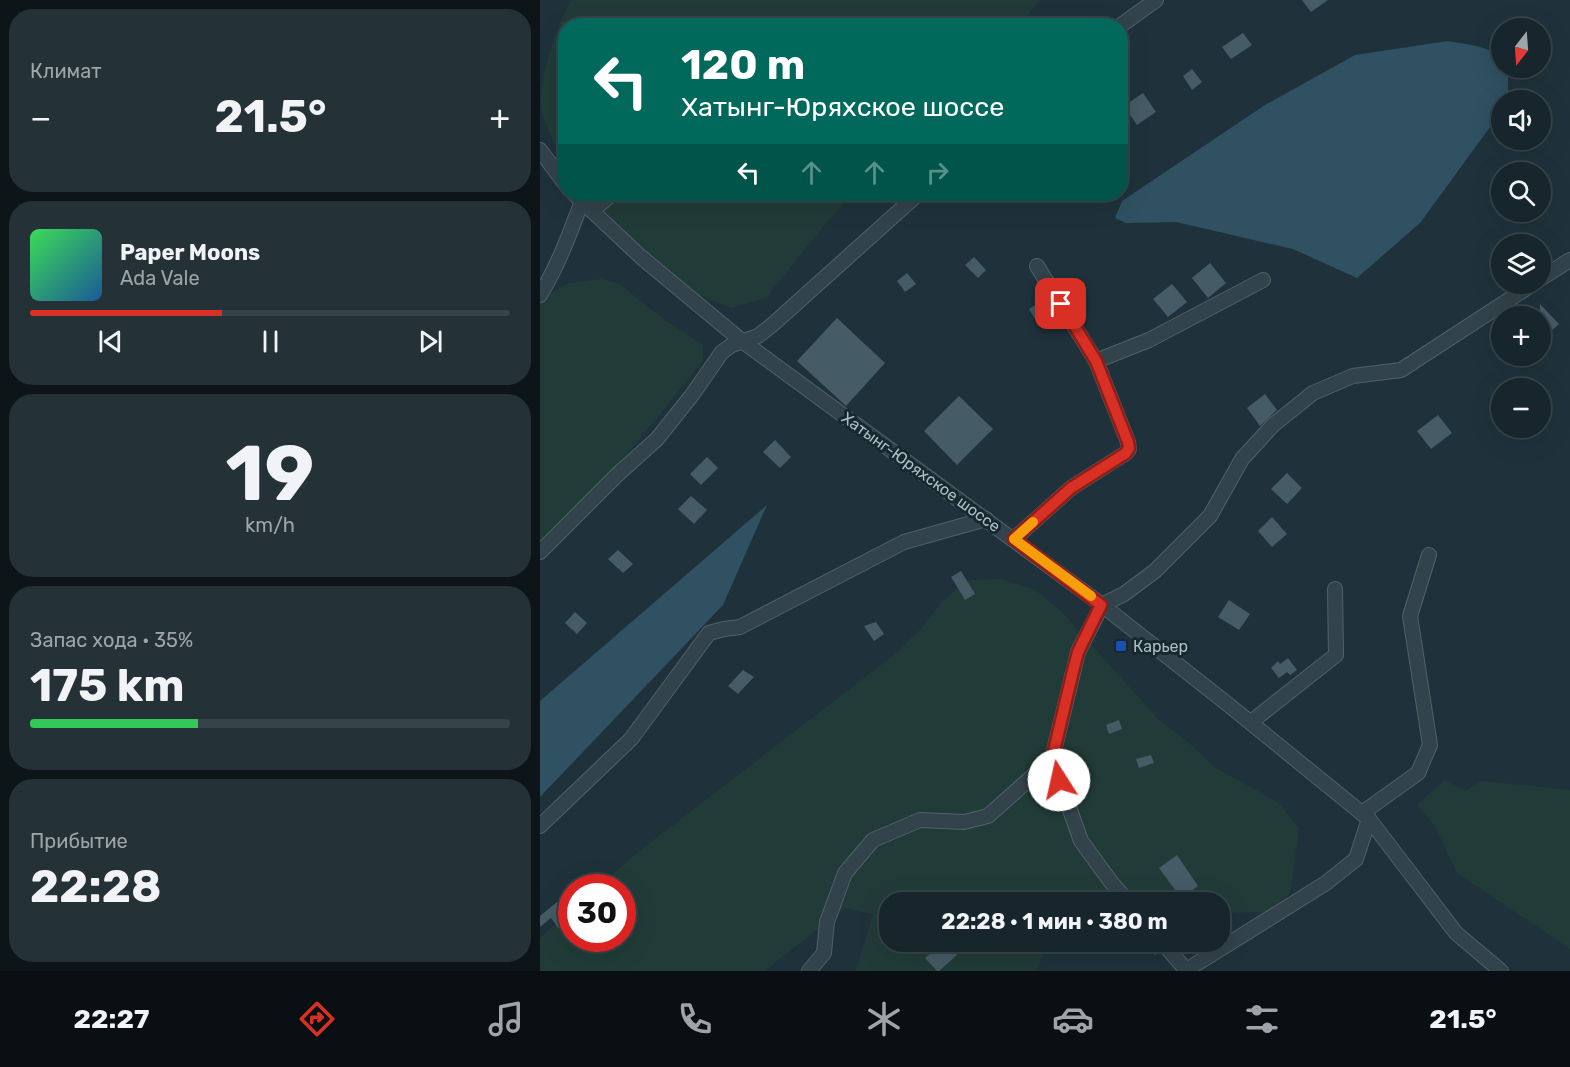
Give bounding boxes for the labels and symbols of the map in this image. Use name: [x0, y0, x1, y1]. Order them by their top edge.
north arrow: [1491, 18, 1551, 78]
pin: [1035, 278, 1086, 329]
street label: Хатынг-Юряхское шоссе: [838, 408, 1004, 536]
place label: Карьер: [1133, 637, 1188, 656]
marker: Карьер: [1114, 639, 1128, 653]
position arrow: [1027, 748, 1091, 812]
speed limit sign: 30: [558, 874, 636, 952]

